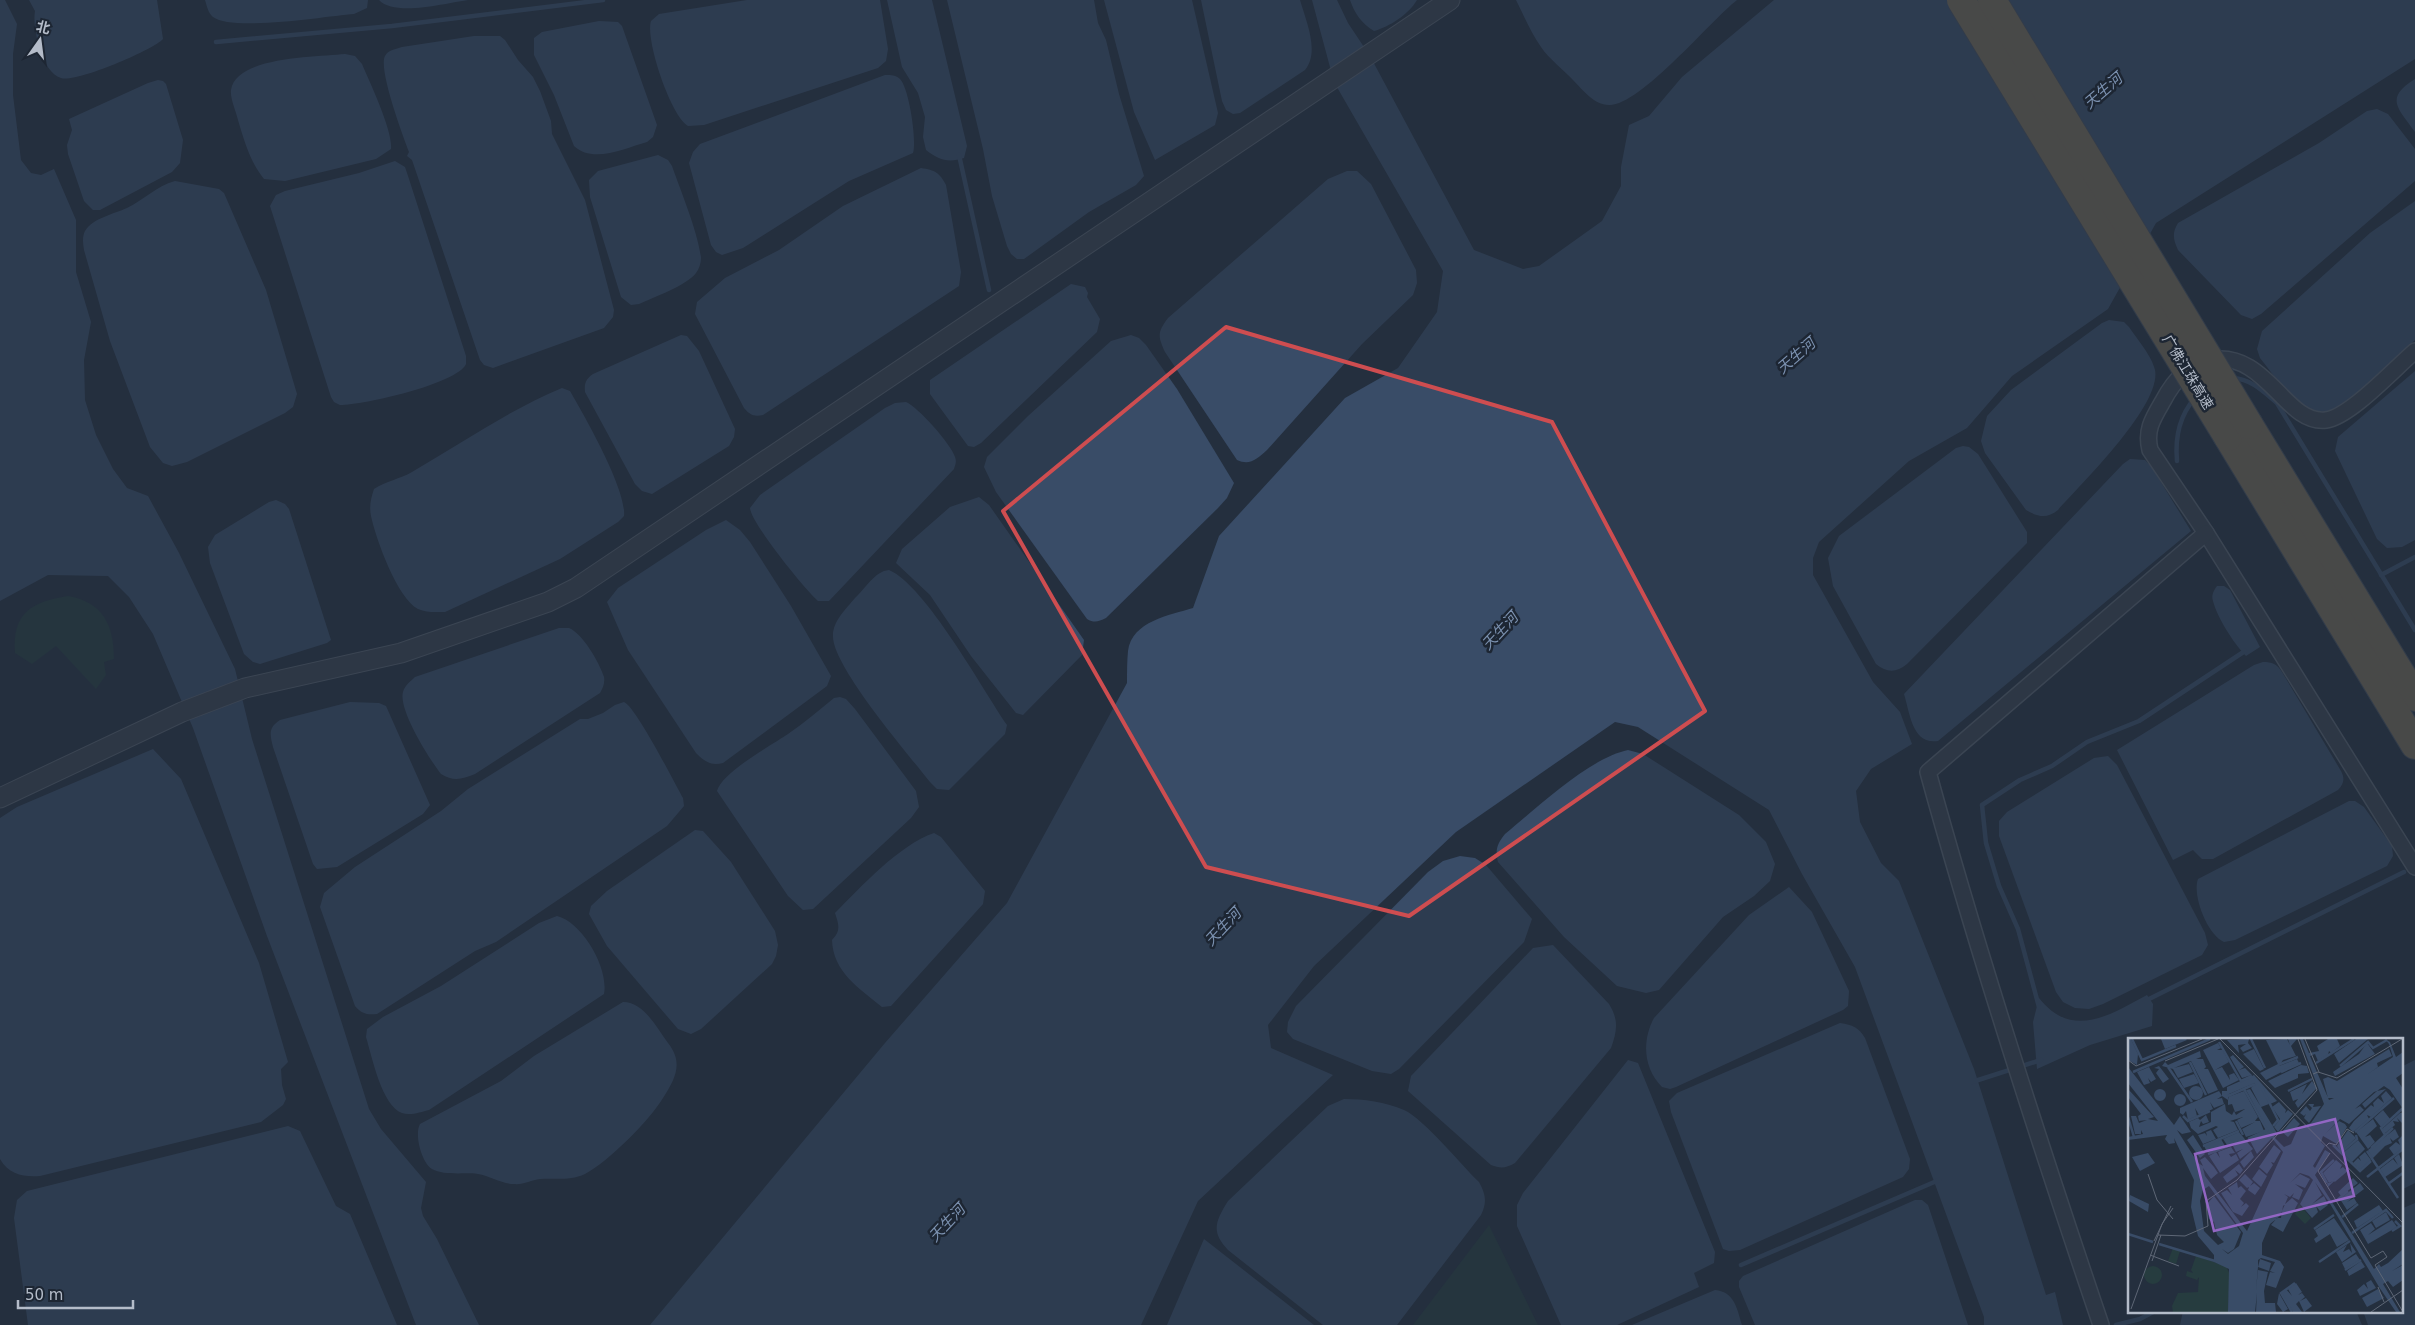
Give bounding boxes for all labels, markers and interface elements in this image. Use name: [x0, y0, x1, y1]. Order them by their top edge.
north arrow: [15, 15, 65, 65]
text: 北: [34, 18, 52, 37]
water label: 天生河: [2080, 67, 2128, 113]
water label: 天生河: [1773, 332, 1821, 378]
street label: 广佛江珠高速: [2160, 332, 2216, 412]
water label: 天生河: [1478, 606, 1524, 654]
water label: 天生河: [1201, 902, 1247, 950]
inset map: [2128, 1038, 2402, 1312]
water label: 天生河: [925, 1198, 971, 1246]
scale bar: [18, 1278, 132, 1310]
text: 50 m: [25, 1286, 63, 1304]

